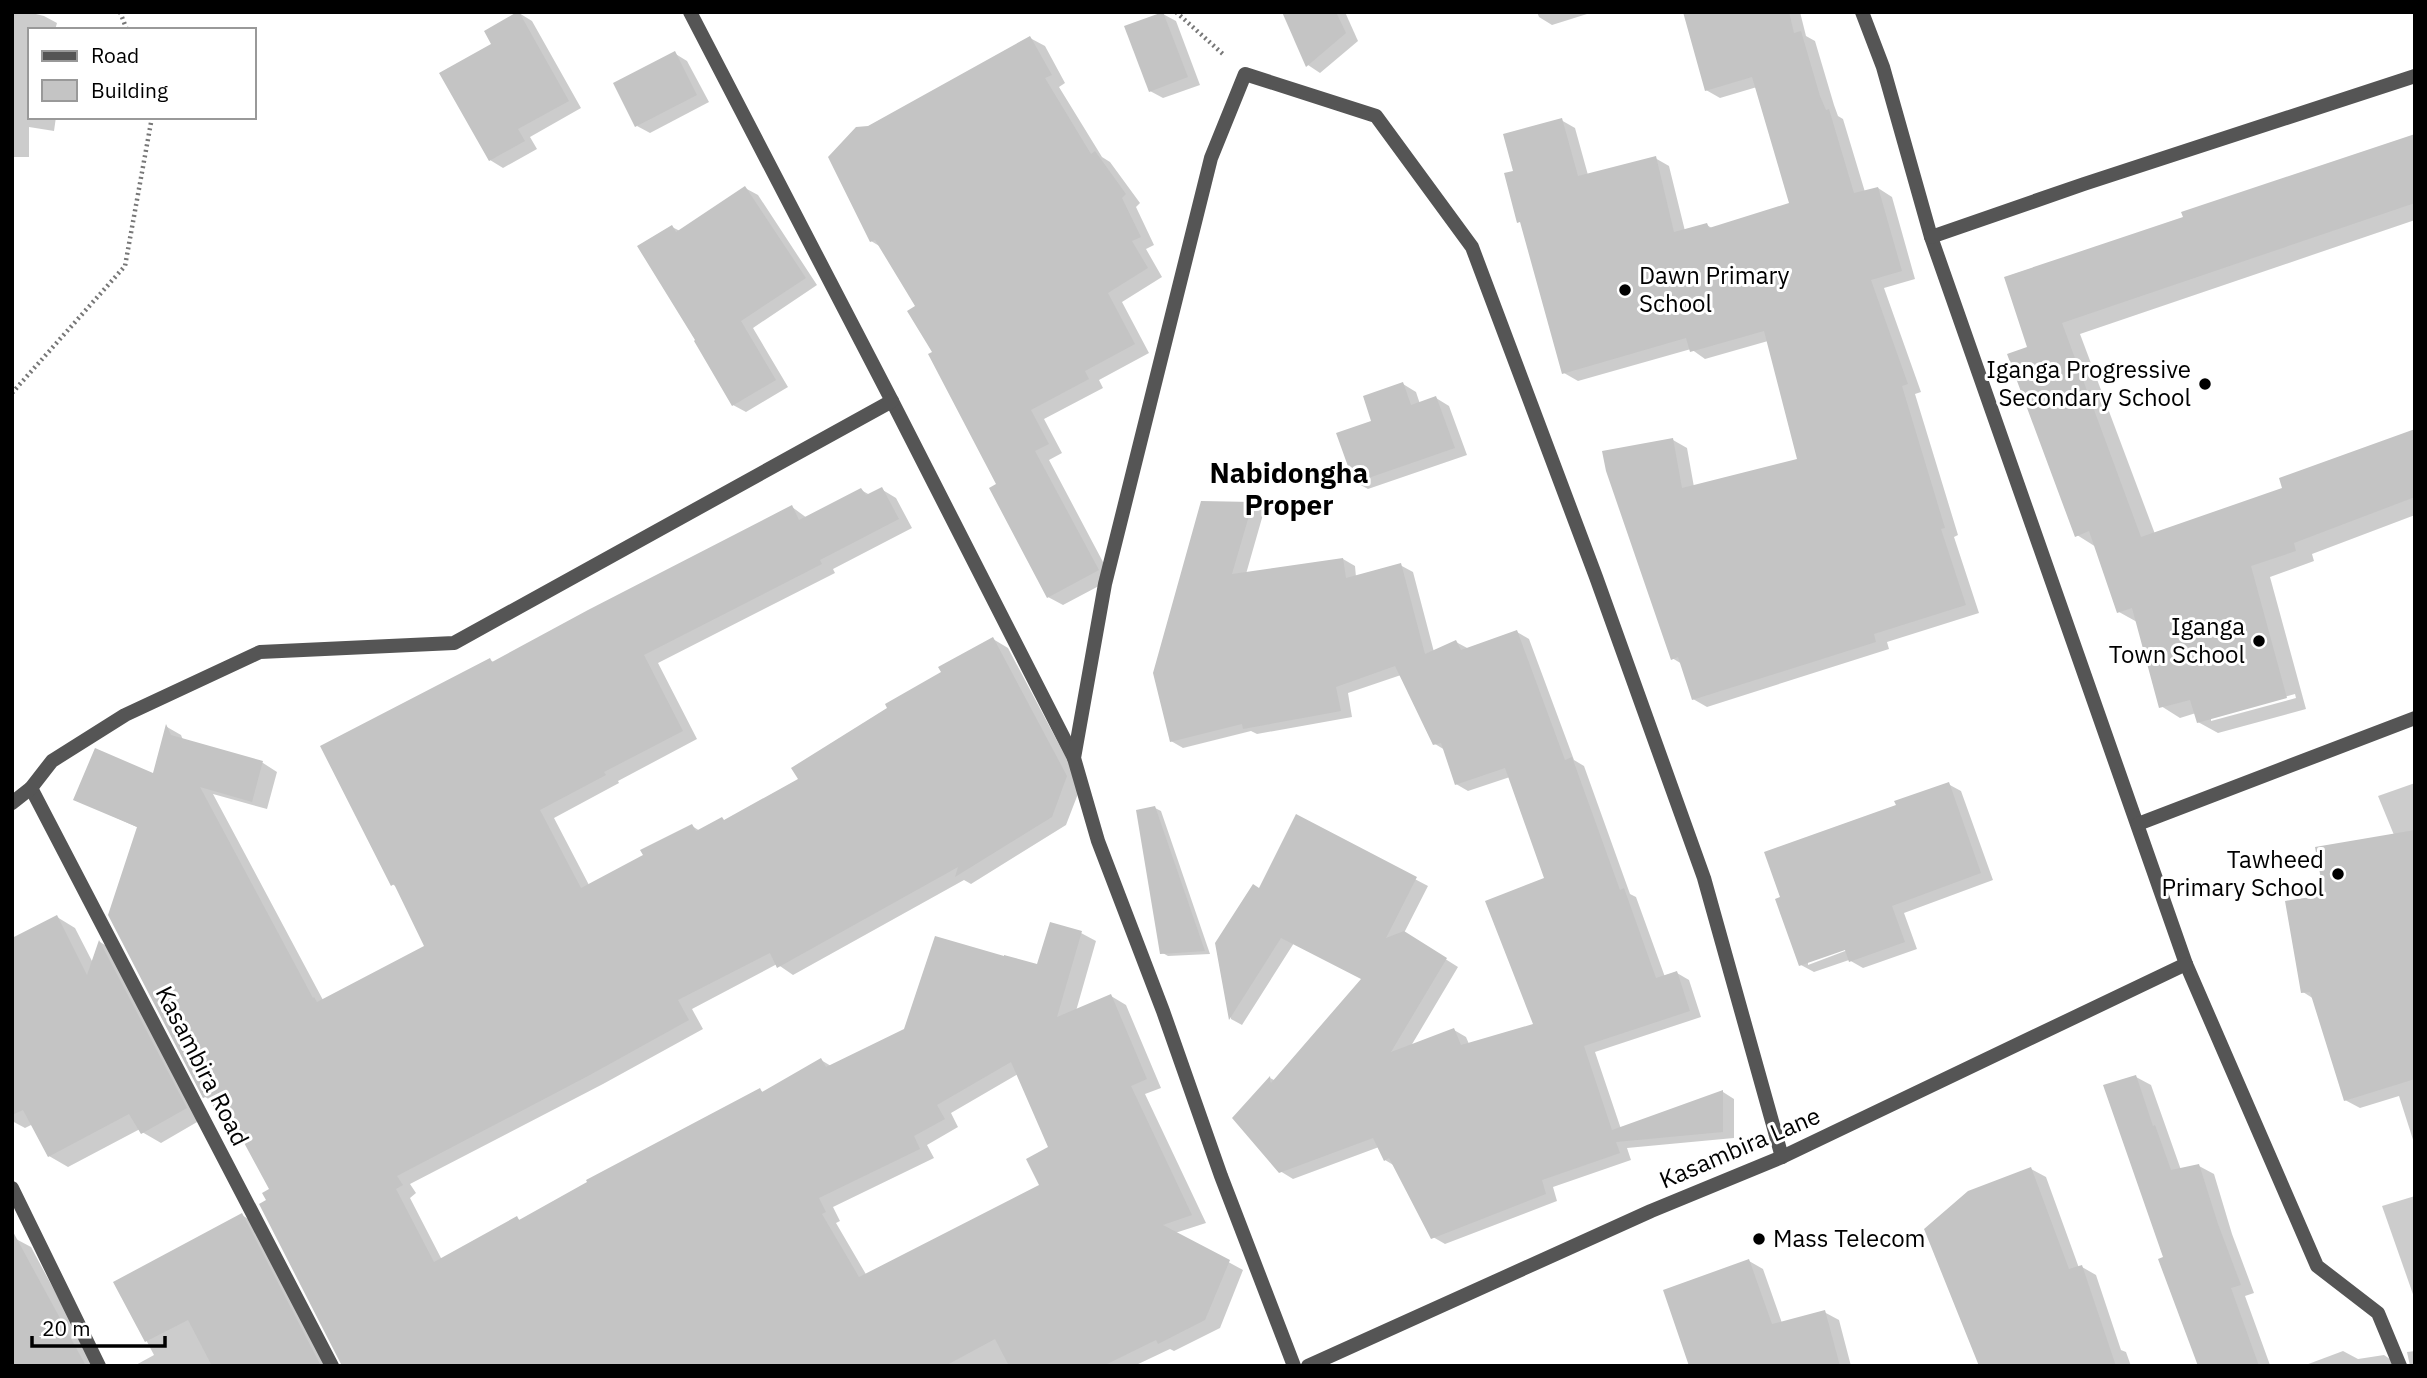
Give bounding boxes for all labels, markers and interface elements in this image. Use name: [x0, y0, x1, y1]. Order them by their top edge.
legend: [28, 28, 256, 119]
text: Road: [91, 41, 139, 69]
text: Building: [91, 76, 168, 104]
place label: Dawn Primary School: [1639, 259, 1790, 319]
marker: Dawn Primary School: [1617, 282, 1633, 298]
place label: Iganga Progressive Secondary School: [1986, 353, 2191, 413]
marker: Iganga Progressive Secondary School: [2197, 376, 2213, 392]
district label: Nabidongha Proper: [1210, 454, 1368, 523]
place label: Iganga Town School: [2109, 610, 2245, 670]
marker: Iganga Town School: [2251, 633, 2267, 649]
place label: Tawheed Primary School: [2161, 843, 2324, 903]
marker: Tawheed Primary School: [2330, 866, 2346, 882]
street label: Kasambira Road: [149, 980, 257, 1151]
street label: Kasambira Lane: [1654, 1099, 1825, 1195]
place label: Mass Telecom: [1773, 1222, 1926, 1254]
marker: Mass Telecom: [1751, 1231, 1767, 1247]
scale bar: [32, 1304, 164, 1348]
text: 20 m: [42, 1314, 91, 1342]

